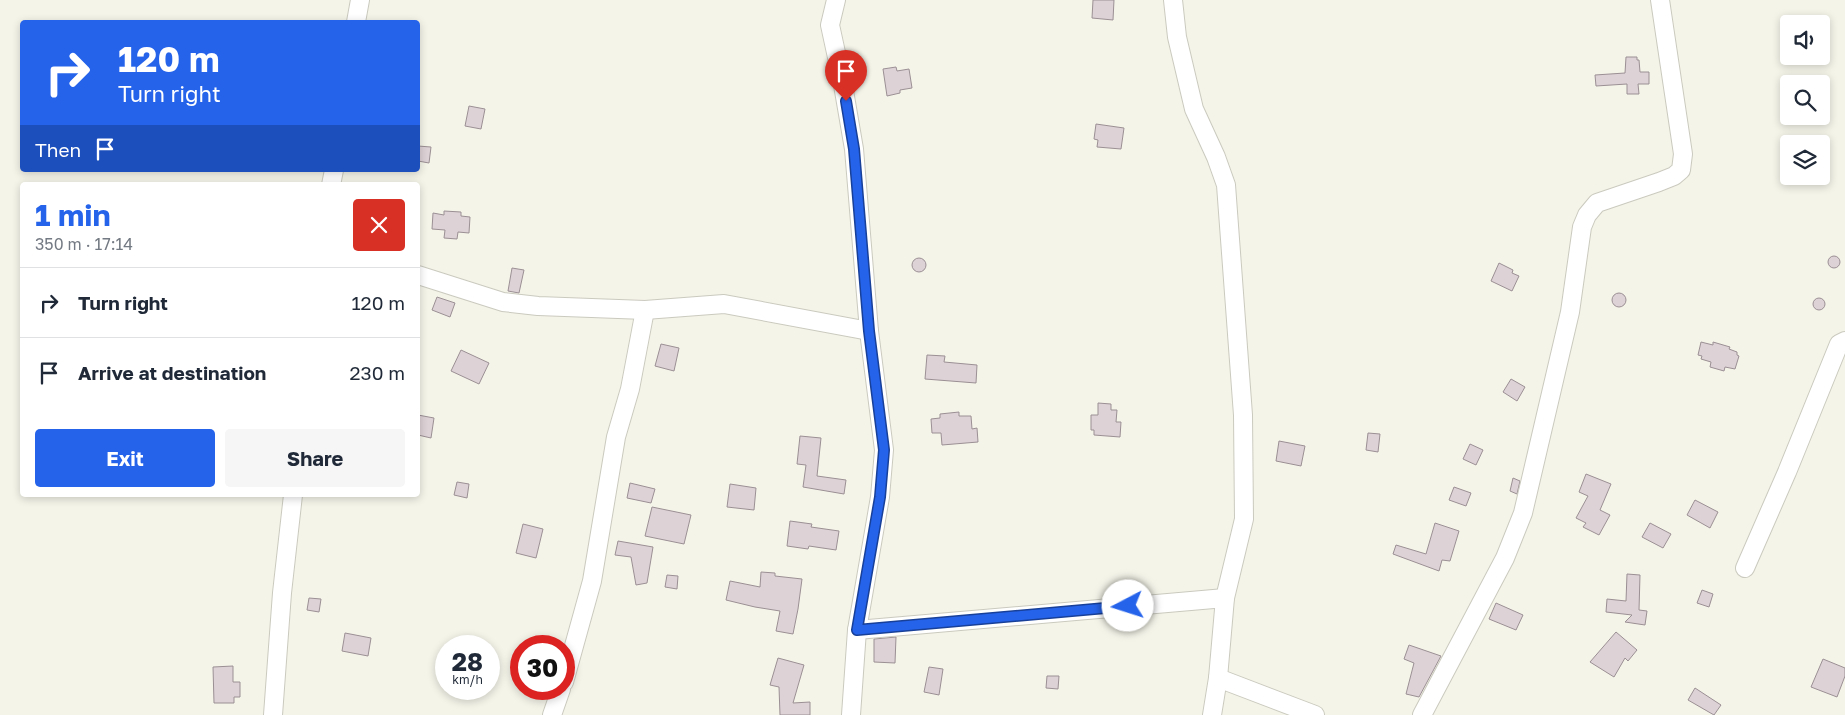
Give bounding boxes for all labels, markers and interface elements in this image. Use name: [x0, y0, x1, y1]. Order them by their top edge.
map controls: [1780, 15, 1830, 185]
button: sound: [1780, 15, 1830, 65]
text: 120 m: [118, 38, 220, 80]
icon: right: [35, 40, 100, 105]
pin: [825, 50, 867, 101]
icon: arrive: [832, 57, 860, 85]
button: search: [1780, 75, 1830, 125]
text: Turn right: [118, 80, 221, 107]
icon: arrive: [91, 135, 119, 163]
button: layers: [1780, 135, 1830, 185]
text: Then: [35, 138, 81, 161]
text: 1 min: [35, 197, 111, 233]
button: close: [353, 199, 405, 251]
text: 350 m · 17:14: [35, 234, 133, 254]
icon: right: [35, 289, 63, 317]
text: Turn right: [78, 291, 168, 314]
text: 120 m: [351, 291, 405, 314]
icon: arrive: [35, 359, 63, 387]
text: Arrive at destination: [78, 361, 266, 384]
text: 230 m: [350, 361, 405, 384]
button: Exit: [35, 429, 215, 487]
button: Share: [225, 429, 405, 487]
position arrow: [1101, 579, 1153, 631]
speed limit sign: 30: [510, 635, 575, 700]
text: 28: [452, 646, 483, 677]
text: km/h: [452, 672, 483, 687]

